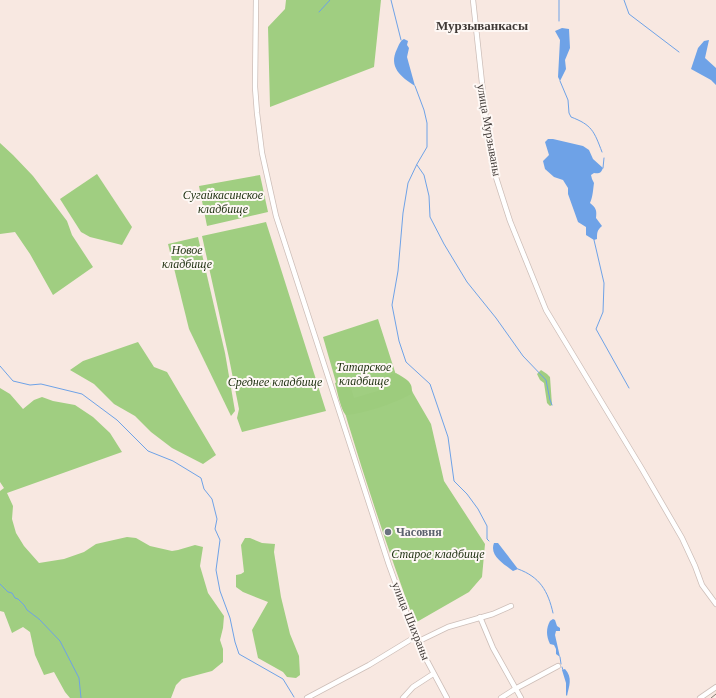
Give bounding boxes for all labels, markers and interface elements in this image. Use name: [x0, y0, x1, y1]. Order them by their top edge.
district label: Мурзыванкасы: [436, 18, 528, 33]
street label: улица Мурзываны: [474, 83, 504, 177]
park label: Сугайкасинское кладбище: [183, 188, 264, 216]
park label: Новое кладбище: [162, 243, 213, 271]
park label: Татарское кладбище: [337, 360, 392, 388]
park label: Среднее кладбище: [228, 375, 323, 389]
place label: Часовня: [396, 525, 442, 539]
marker: Часовня: [383, 527, 393, 537]
park label: Старое кладбище: [391, 547, 485, 561]
street label: улица Шихраны: [389, 580, 433, 662]

